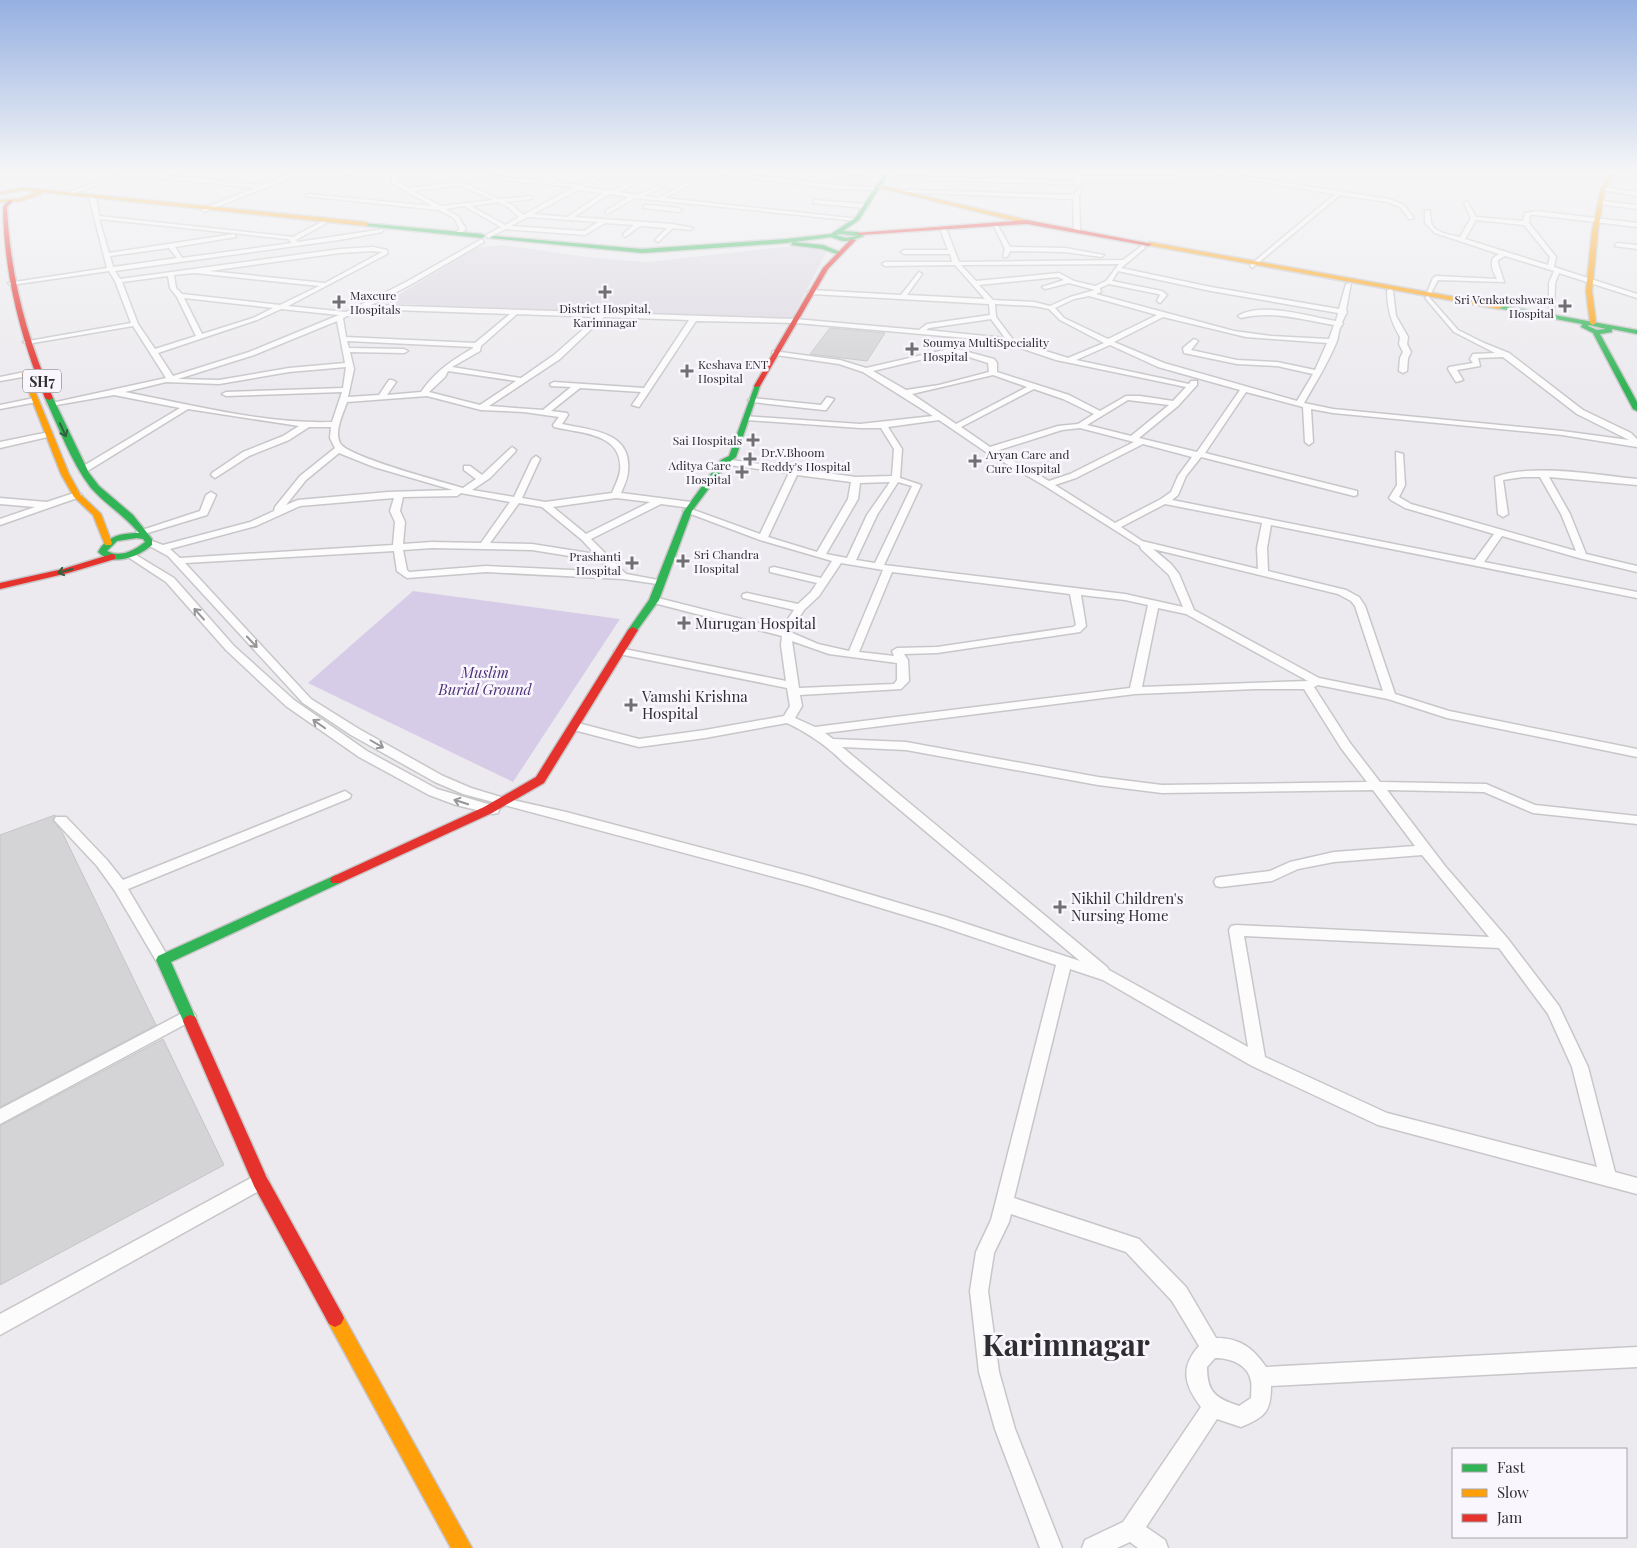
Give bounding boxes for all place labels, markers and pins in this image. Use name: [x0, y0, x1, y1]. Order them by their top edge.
marker: District Hospital, Karimnagar: [598, 285, 612, 299]
place label: Maxcure Hospitals: [350, 287, 400, 317]
place label: Sri Venkateshwara Hospital: [1454, 291, 1555, 321]
marker: Maxcure Hospitals: [332, 295, 346, 309]
marker: Sri Venkateshwara Hospital: [1558, 299, 1572, 313]
place label: District Hospital, Karimnagar: [559, 300, 651, 330]
place label: Soumya MultiSpeciality Hospital: [923, 334, 1049, 364]
marker: Soumya MultiSpeciality Hospital: [905, 342, 919, 356]
place label: Keshava ENT Hospital: [698, 356, 769, 386]
marker: Keshava ENT Hospital: [680, 364, 694, 378]
place label: Sai Hospitals: [673, 432, 742, 448]
marker: Sai Hospitals: [746, 433, 760, 447]
place label: Dr.V.Bhoom Reddy's Hospital: [761, 444, 851, 474]
place label: Aryan Care and Cure Hospital: [985, 446, 1070, 476]
marker: Dr.V.Bhoom Reddy's Hospital: [743, 452, 757, 466]
marker: Aryan Care and Cure Hospital: [968, 454, 982, 468]
place label: Aditya Care Hospital: [668, 457, 732, 487]
marker: Aditya Care Hospital: [735, 465, 749, 479]
place label: Sri Chandra Hospital: [694, 546, 759, 576]
place label: Prashanti Hospital: [569, 548, 622, 578]
marker: Sri Chandra Hospital: [676, 554, 690, 568]
marker: Prashanti Hospital: [625, 556, 639, 570]
place label: Murugan Hospital: [695, 613, 816, 633]
marker: Murugan Hospital: [677, 616, 691, 630]
place label: Vamshi Krishna Hospital: [641, 686, 748, 723]
marker: Vamshi Krishna Hospital: [624, 698, 638, 712]
place label: Nikhil Children's Nursing Home: [1071, 888, 1183, 925]
marker: Nikhil Children's Nursing Home: [1053, 900, 1067, 914]

